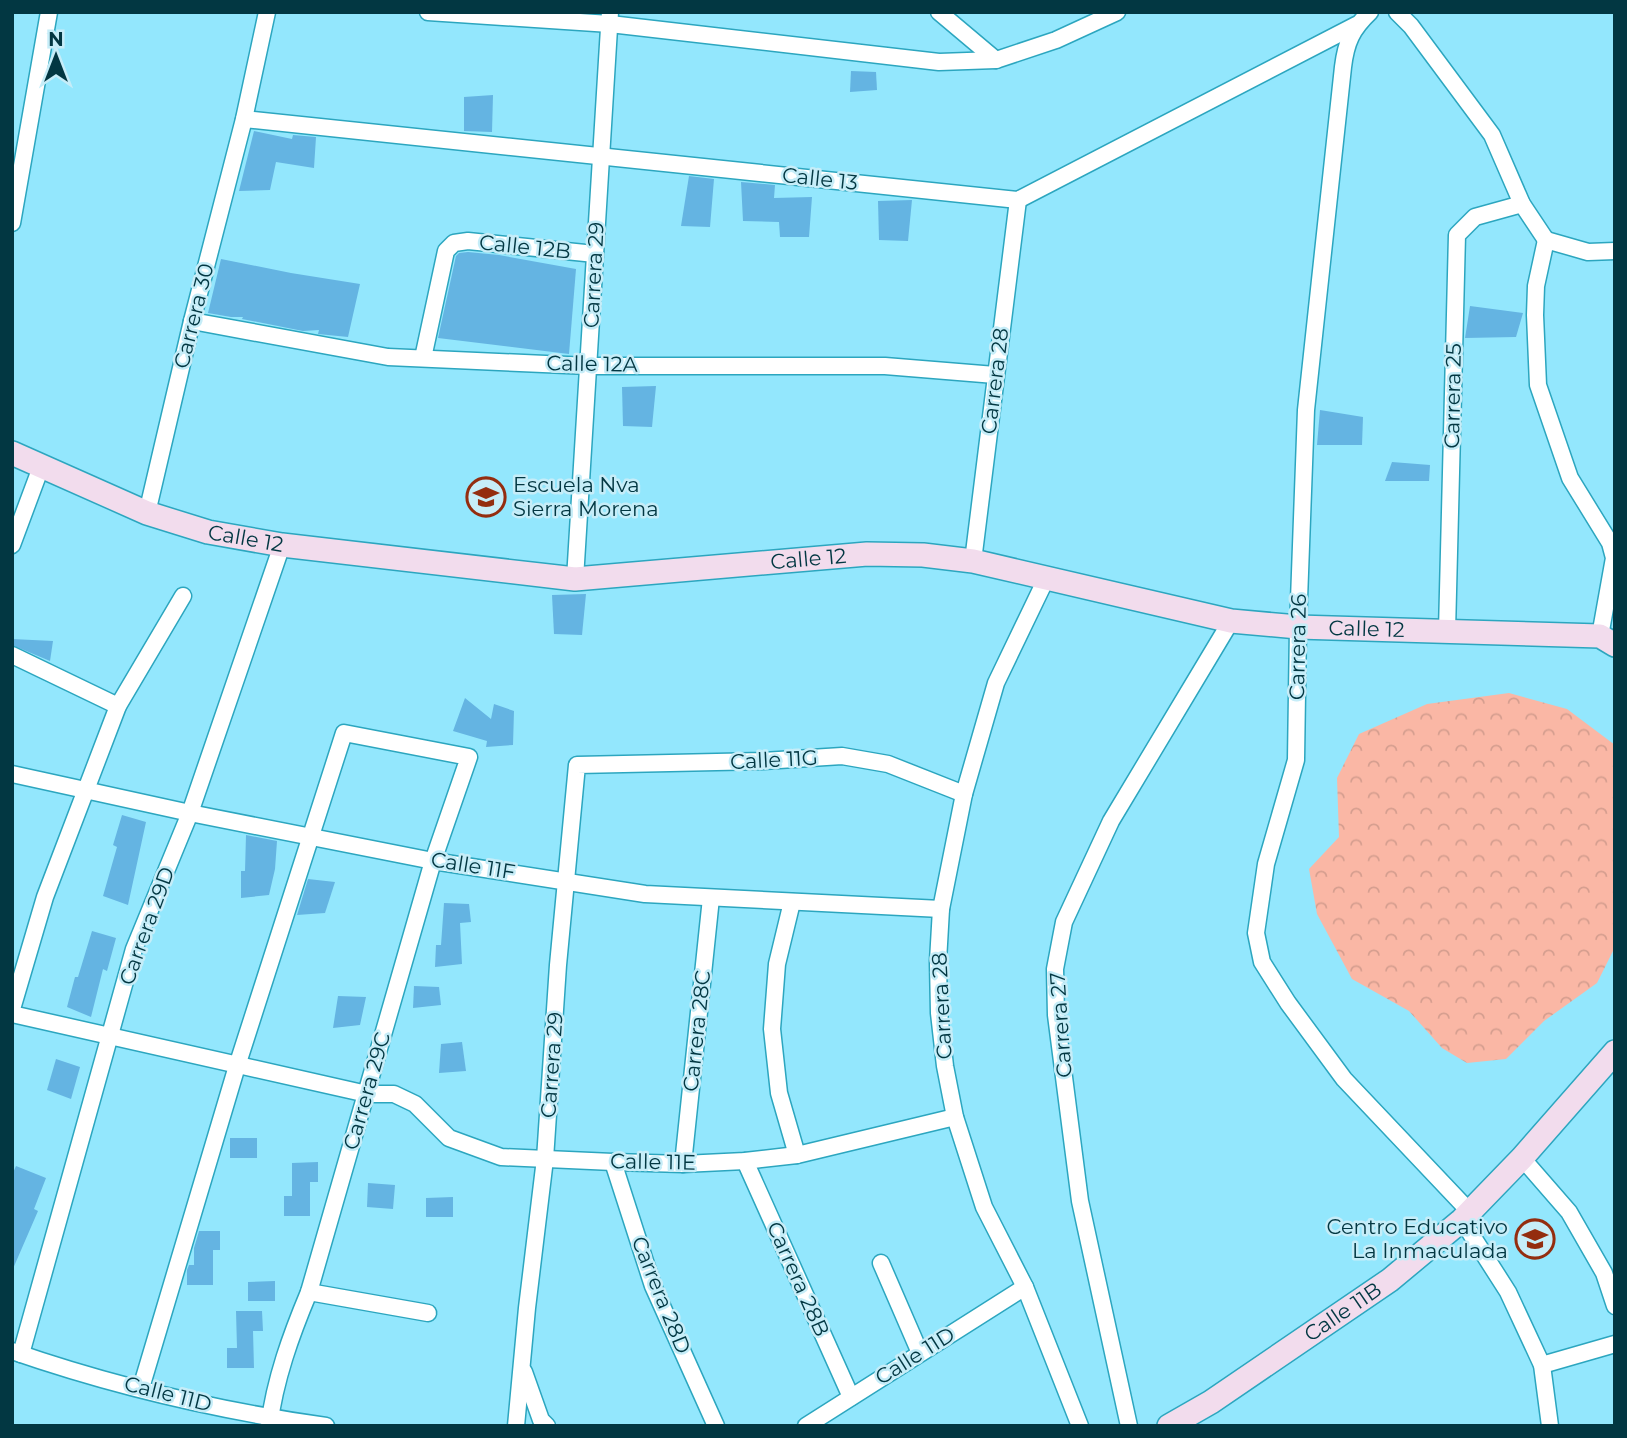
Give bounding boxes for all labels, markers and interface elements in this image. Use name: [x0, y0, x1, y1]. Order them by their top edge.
north arrow: [21, 21, 91, 91]
text: N: [48, 28, 64, 51]
street label: Calle 13: [781, 162, 859, 195]
street label: Carrera 29: [578, 221, 609, 329]
street label: Calle 12B: [478, 229, 572, 264]
street label: Carrera 30: [168, 261, 219, 371]
street label: Carrera 28: [976, 326, 1013, 436]
street label: Carrera 25: [1439, 343, 1466, 449]
street label: Calle 12A: [546, 350, 639, 377]
place label: Escuela Nva Sierra Morena: [513, 472, 659, 521]
school or university icon: Escuela Nva Sierra Morena: [465, 476, 507, 518]
street label: Calle 12: [206, 519, 286, 557]
street label: Calle 12: [769, 543, 847, 574]
street label: Carrera 26: [1284, 593, 1311, 700]
street label: Calle 12: [1328, 615, 1405, 642]
street label: Calle 11G: [729, 745, 819, 774]
street label: Calle 11F: [429, 847, 517, 885]
street label: Carrera 29D: [114, 863, 179, 988]
street label: Carrera 28: [926, 952, 957, 1060]
street label: Carrera 28C: [678, 969, 715, 1093]
street label: Carrera 27: [1044, 971, 1077, 1079]
street label: Carrera 29: [535, 1011, 568, 1119]
street label: Carrera 29C: [338, 1029, 395, 1153]
street label: Calle 11E: [610, 1148, 696, 1175]
place label: Centro Educativo La Inmaculada: [1327, 1214, 1508, 1263]
street label: Carrera 28B: [762, 1218, 835, 1340]
school or university icon: Centro Educativo La Inmaculada: [1514, 1218, 1556, 1260]
street label: Carrera 28D: [627, 1232, 696, 1357]
street label: Calle 11B: [1299, 1277, 1386, 1347]
street label: Calle 11D: [870, 1321, 959, 1390]
street label: Calle 11D: [122, 1371, 214, 1416]

